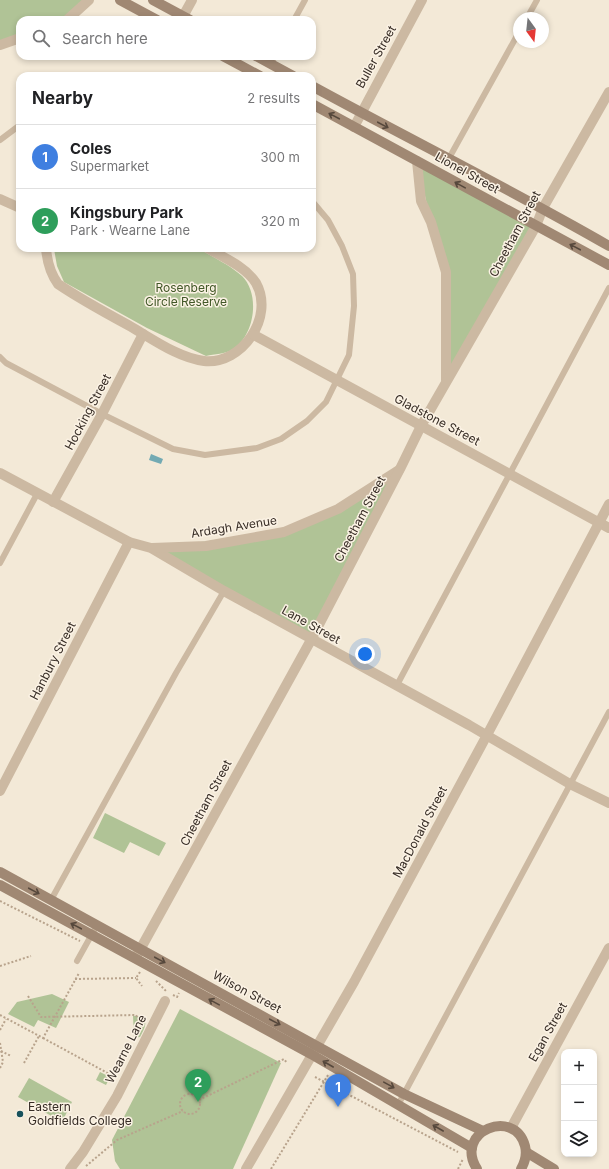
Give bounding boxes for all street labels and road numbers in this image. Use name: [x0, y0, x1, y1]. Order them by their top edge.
street label: Buller Street: [352, 23, 399, 91]
street label: Lionel Street: [433, 149, 502, 196]
street label: Cheetham Street: [486, 188, 544, 279]
street label: Hocking Street: [61, 371, 114, 452]
street label: Gladstone Street: [392, 391, 483, 448]
street label: Cheetham Street: [331, 473, 389, 564]
street label: Ardagh Avenue: [190, 512, 278, 541]
street label: Lane Street: [279, 602, 343, 647]
street label: Hanbury Street: [26, 619, 79, 702]
street label: Cheetham Street: [177, 757, 235, 848]
street label: MacDonald Street: [389, 783, 450, 880]
street label: Wilson Street: [210, 967, 284, 1016]
street label: Egan Street: [525, 999, 570, 1064]
street label: Wearne Lane: [102, 1012, 149, 1086]

